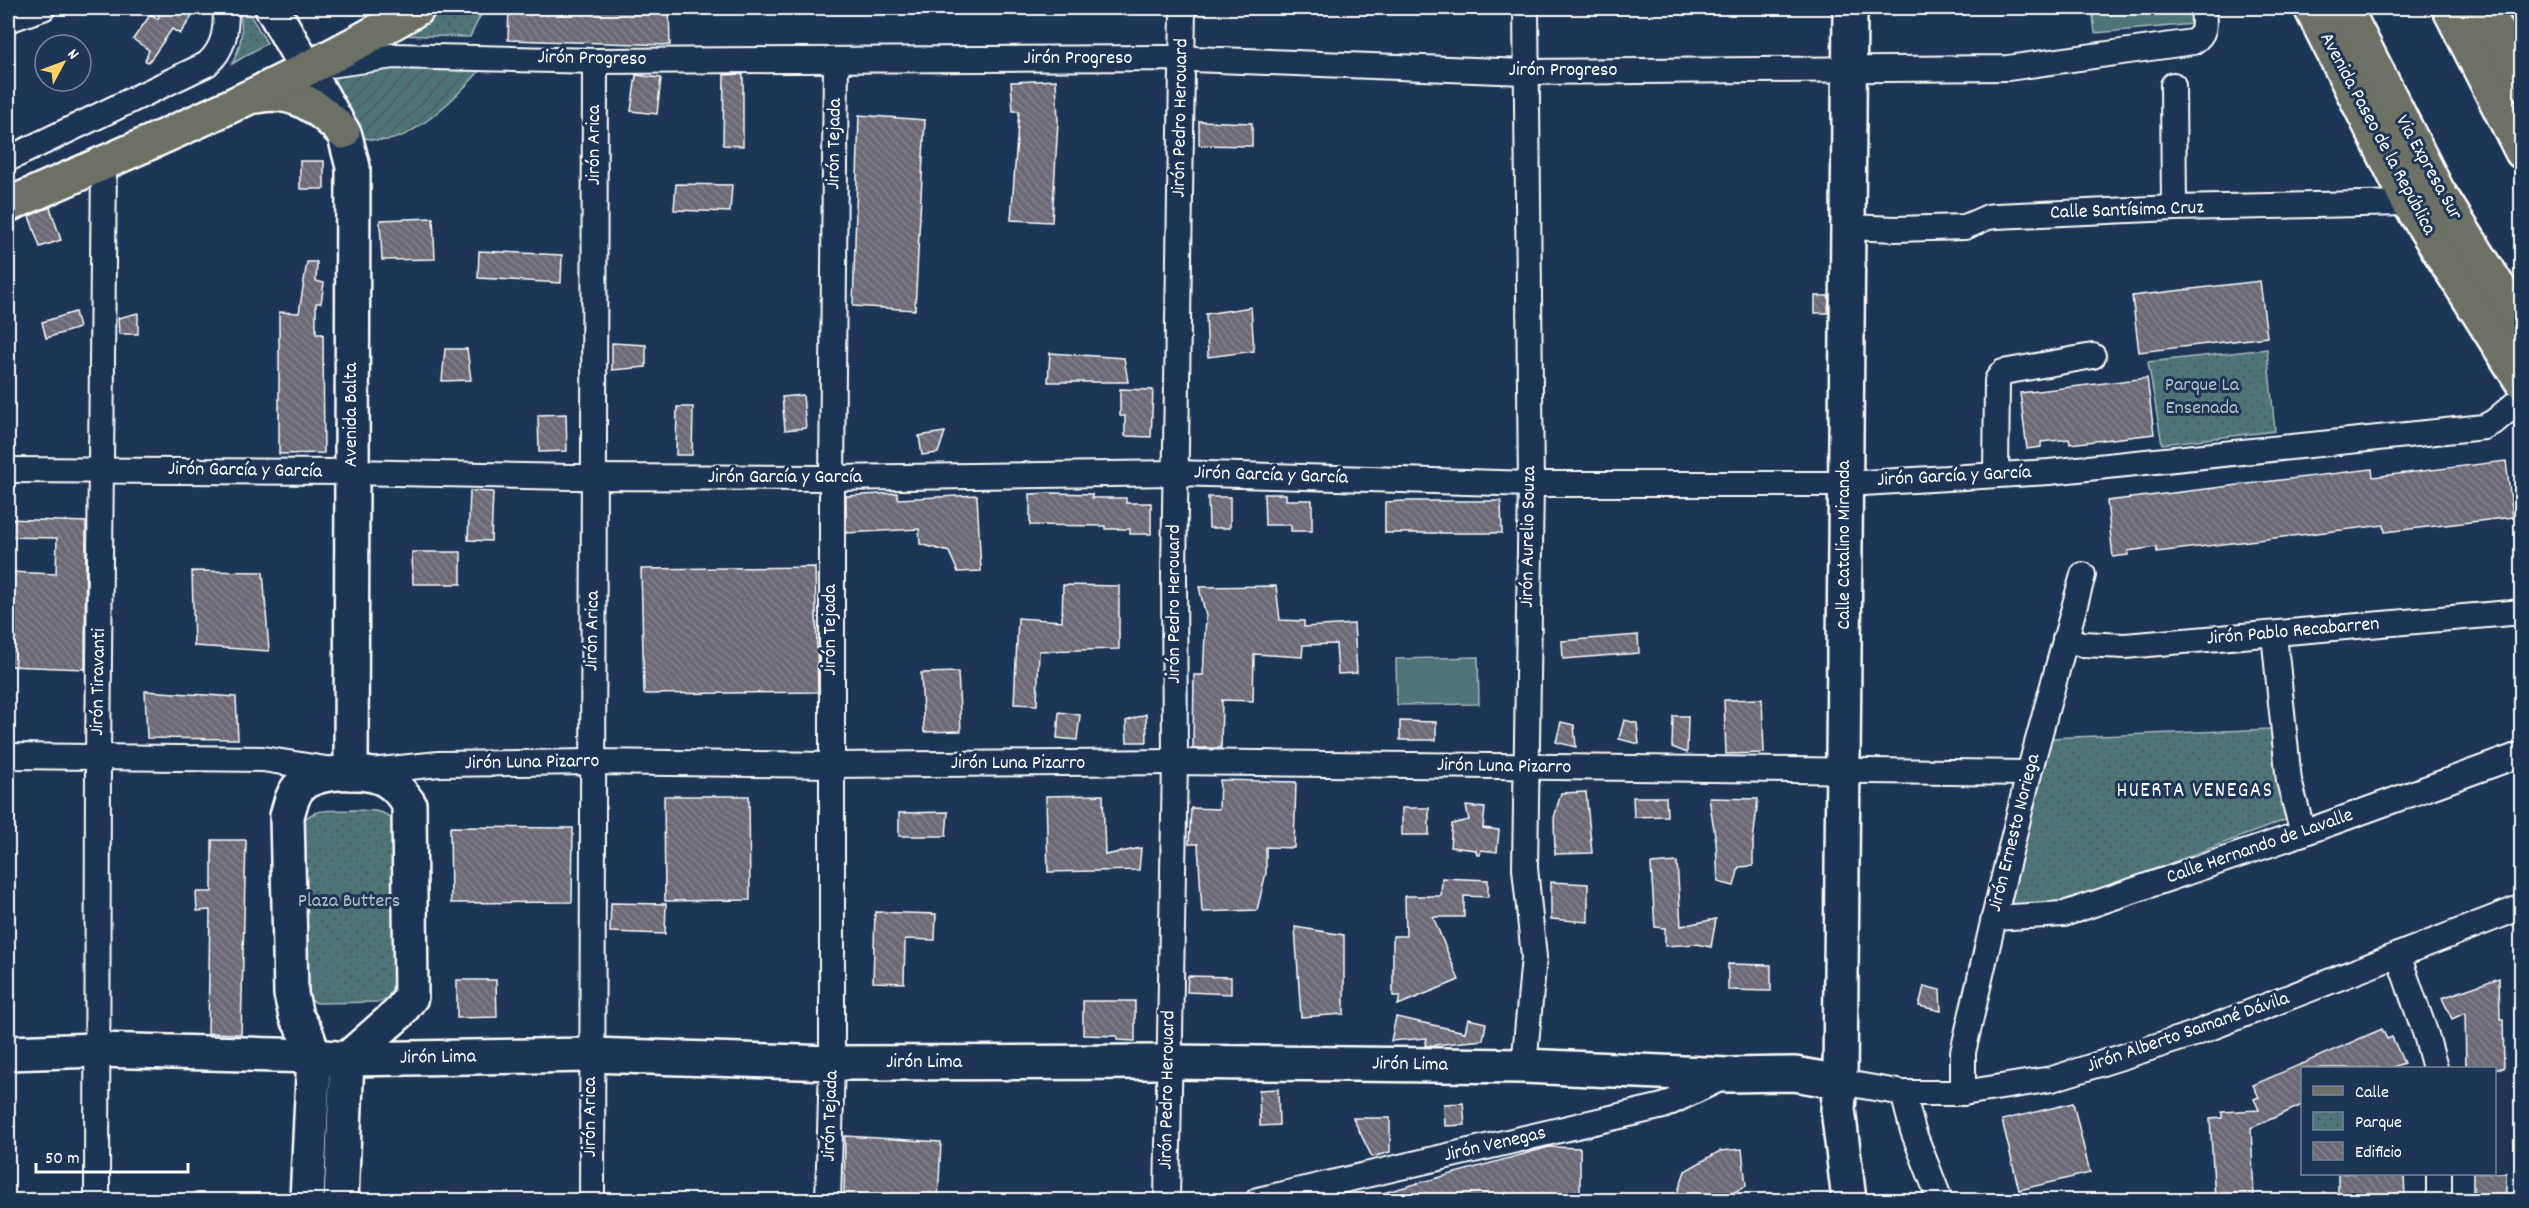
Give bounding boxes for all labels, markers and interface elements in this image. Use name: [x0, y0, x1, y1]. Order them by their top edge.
street label: Avenida Paseo de la República: [2312, 28, 2443, 241]
north arrow: [33, 33, 93, 93]
street label: Jirón Pedro Herouard: [1166, 38, 1196, 198]
text: N: [61, 44, 84, 65]
street label: Jirón Progreso: [537, 44, 647, 74]
street label: Jirón Progreso: [1024, 45, 1132, 73]
street label: Jirón Progreso: [1509, 57, 1617, 85]
street label: Jirón Tejada: [820, 98, 850, 190]
street label: Jirón Arica: [581, 104, 609, 185]
street label: Via Expresa Sur: [2388, 110, 2469, 226]
street label: Calle Santísima Cruz: [2050, 194, 2205, 228]
street label: Avenida Balta: [338, 362, 366, 467]
park label: Parque La Ensenada: [2165, 372, 2240, 423]
street label: Jirón García y García: [168, 456, 323, 486]
street label: Jirón García y García: [1193, 459, 1349, 493]
street label: Jirón García y García: [1876, 459, 2032, 495]
street label: Calle Catalino Miranda: [1831, 460, 1859, 630]
street label: Jirón García y García: [708, 464, 863, 492]
street label: Jirón Aurelio Souza: [1514, 465, 1544, 608]
street label: Jirón Pedro Herouard: [1161, 524, 1189, 684]
street label: Jirón Tejada: [817, 584, 845, 676]
street label: Jirón Arica: [578, 590, 608, 671]
street label: Jirón Pablo Recabarren: [2205, 611, 2381, 653]
street label: Jirón Tiravanti: [84, 628, 114, 736]
street label: Jirón Luna Pizarro: [464, 748, 600, 778]
street label: Jirón Luna Pizarro: [951, 750, 1085, 778]
street label: Jirón Ernesto Noriega: [1982, 751, 2048, 915]
street label: Jirón Luna Pizarro: [1436, 752, 1572, 782]
district label: HUERTA VENEGAS: [2116, 777, 2274, 807]
street label: Calle Hernando de Lavalle: [2163, 802, 2357, 892]
park label: Plaza Butters: [298, 888, 400, 916]
street label: Jirón Alberto Samané Dávila: [2083, 985, 2294, 1081]
street label: Jirón Pedro Herouard: [1153, 1010, 1183, 1170]
street label: Jirón Lima: [400, 1043, 477, 1073]
street label: Jirón Lima: [886, 1049, 963, 1077]
street label: Jirón Lima: [1372, 1050, 1449, 1080]
legend: [2301, 1067, 2496, 1175]
street label: Jirón Tejada: [815, 1069, 847, 1162]
street label: Jirón Arica: [577, 1076, 605, 1157]
text: Calle: [2355, 1081, 2389, 1106]
text: Parque: [2355, 1111, 2402, 1136]
street label: Jirón Venegas: [1441, 1120, 1549, 1170]
scale bar: [36, 1136, 188, 1174]
text: Edificio: [2355, 1141, 2402, 1166]
text: 50 m: [45, 1147, 80, 1172]

